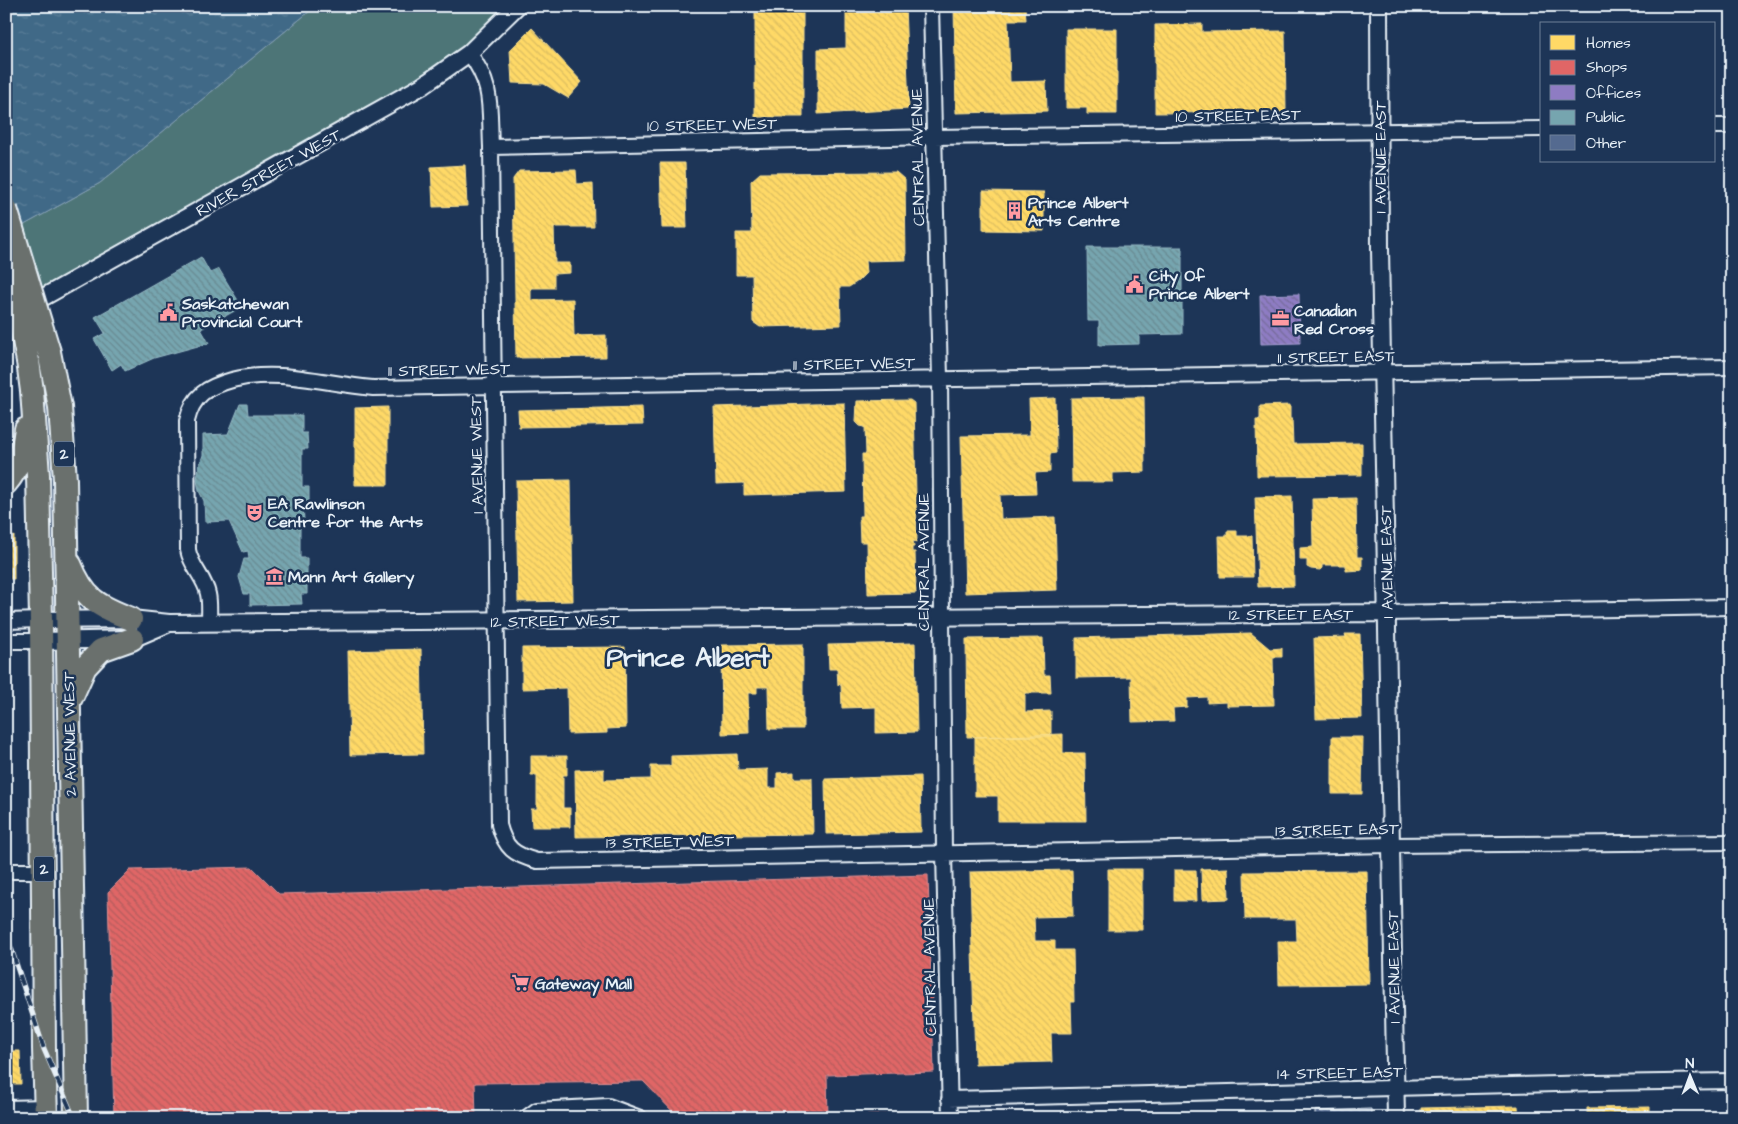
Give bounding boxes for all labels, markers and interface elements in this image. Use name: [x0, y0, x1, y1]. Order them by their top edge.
legend: [1540, 22, 1716, 162]
text: Homes: [1586, 33, 1631, 54]
text: Shops: [1586, 57, 1628, 78]
text: Offices: [1586, 83, 1642, 104]
street label: CENTRAL AVENUE: [906, 87, 930, 226]
street label: 1 AVENUE EAST: [1370, 100, 1392, 214]
street label: 10 STREET EAST: [1175, 104, 1301, 128]
text: Public: [1586, 107, 1626, 128]
street label: 10 STREET WEST: [647, 113, 777, 137]
street label: RIVER STREET WEST: [192, 124, 345, 222]
text: Other: [1586, 133, 1626, 154]
place label: Prince Albert Arts Centre: [1028, 192, 1129, 232]
building icon: Prince Albert Arts Centre: [1004, 201, 1024, 221]
place label: City Of Prince Albert: [1149, 265, 1250, 305]
public building icon: City Of Prince Albert: [1125, 274, 1145, 294]
place label: Saskatchewan Provincial Court: [181, 293, 303, 333]
place label: Canadian Red Cross: [1294, 300, 1374, 340]
public building icon: Saskatchewan Provincial Court: [158, 302, 178, 322]
office icon: Canadian Red Cross: [1270, 309, 1290, 329]
street label: 11 STREET EAST: [1277, 345, 1395, 369]
street label: 11 STREET WEST: [793, 352, 915, 376]
street label: 11 STREET WEST: [388, 358, 510, 382]
street label: 1 AVENUE WEST: [465, 396, 489, 514]
road number: 2: [54, 442, 74, 466]
street label: CENTRAL AVENUE: [913, 492, 935, 631]
place label: EA Rawlinson Centre for the Arts: [268, 493, 423, 533]
theatre icon: EA Rawlinson Centre for the Arts: [244, 502, 264, 522]
street label: 1 AVENUE EAST: [1375, 505, 1399, 619]
museum icon: Mann Art Gallery: [264, 566, 284, 586]
place label: Mann Art Gallery: [288, 566, 414, 589]
street label: 12 STREET EAST: [1229, 604, 1353, 626]
street label: 12 STREET WEST: [490, 609, 620, 633]
district label: Prince Albert: [606, 640, 770, 676]
street label: 2 AVENUE WEST: [58, 671, 82, 797]
street label: 13 STREET EAST: [1275, 818, 1399, 842]
street label: 13 STREET WEST: [606, 830, 734, 854]
road number: 2: [34, 856, 54, 882]
street label: CENTRAL AVENUE: [918, 897, 942, 1036]
street label: 1 AVENUE EAST: [1382, 910, 1406, 1024]
supermarket icon: Gateway Mall: [511, 973, 531, 993]
place label: Gateway Mall: [535, 973, 633, 996]
north arrow: [1666, 1052, 1716, 1102]
text: N: [1685, 1054, 1695, 1074]
street label: 14 STREET EAST: [1277, 1061, 1403, 1085]

